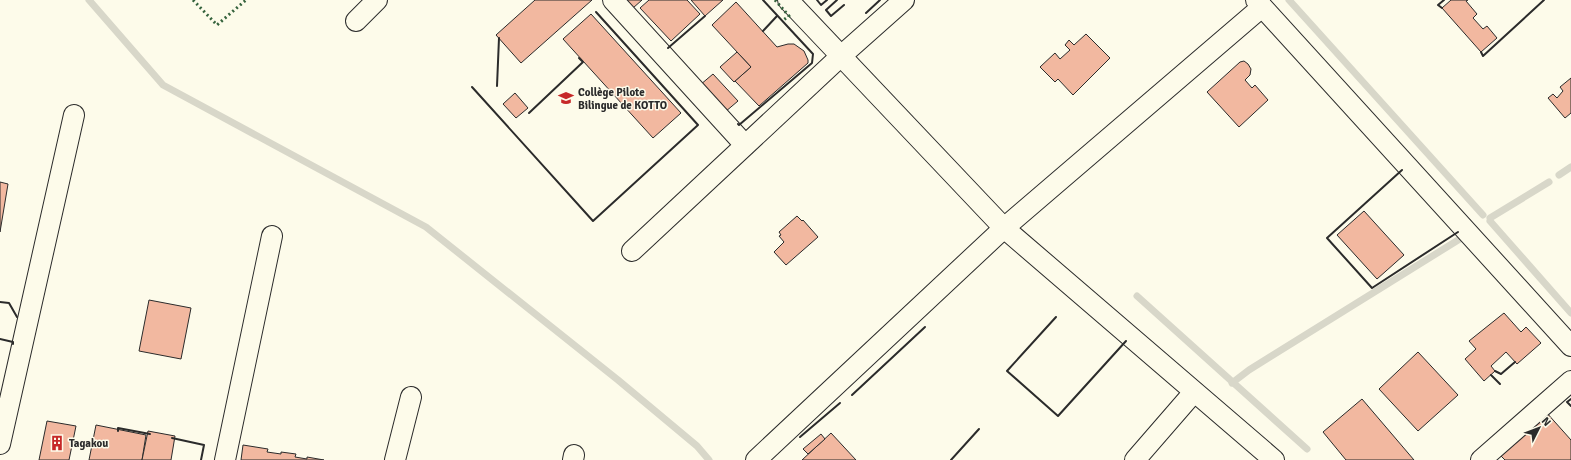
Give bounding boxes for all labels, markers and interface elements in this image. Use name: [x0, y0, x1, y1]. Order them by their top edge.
place label: Collège Pilote Bilingue de KOTTO: [578, 86, 667, 112]
school or university icon: Collège Pilote Bilingue de KOTTO: [557, 89, 575, 107]
north arrow: [1519, 408, 1559, 448]
text: N: [1539, 414, 1553, 429]
building icon: Tagakou: [48, 434, 66, 452]
place label: Tagakou: [69, 437, 108, 450]

